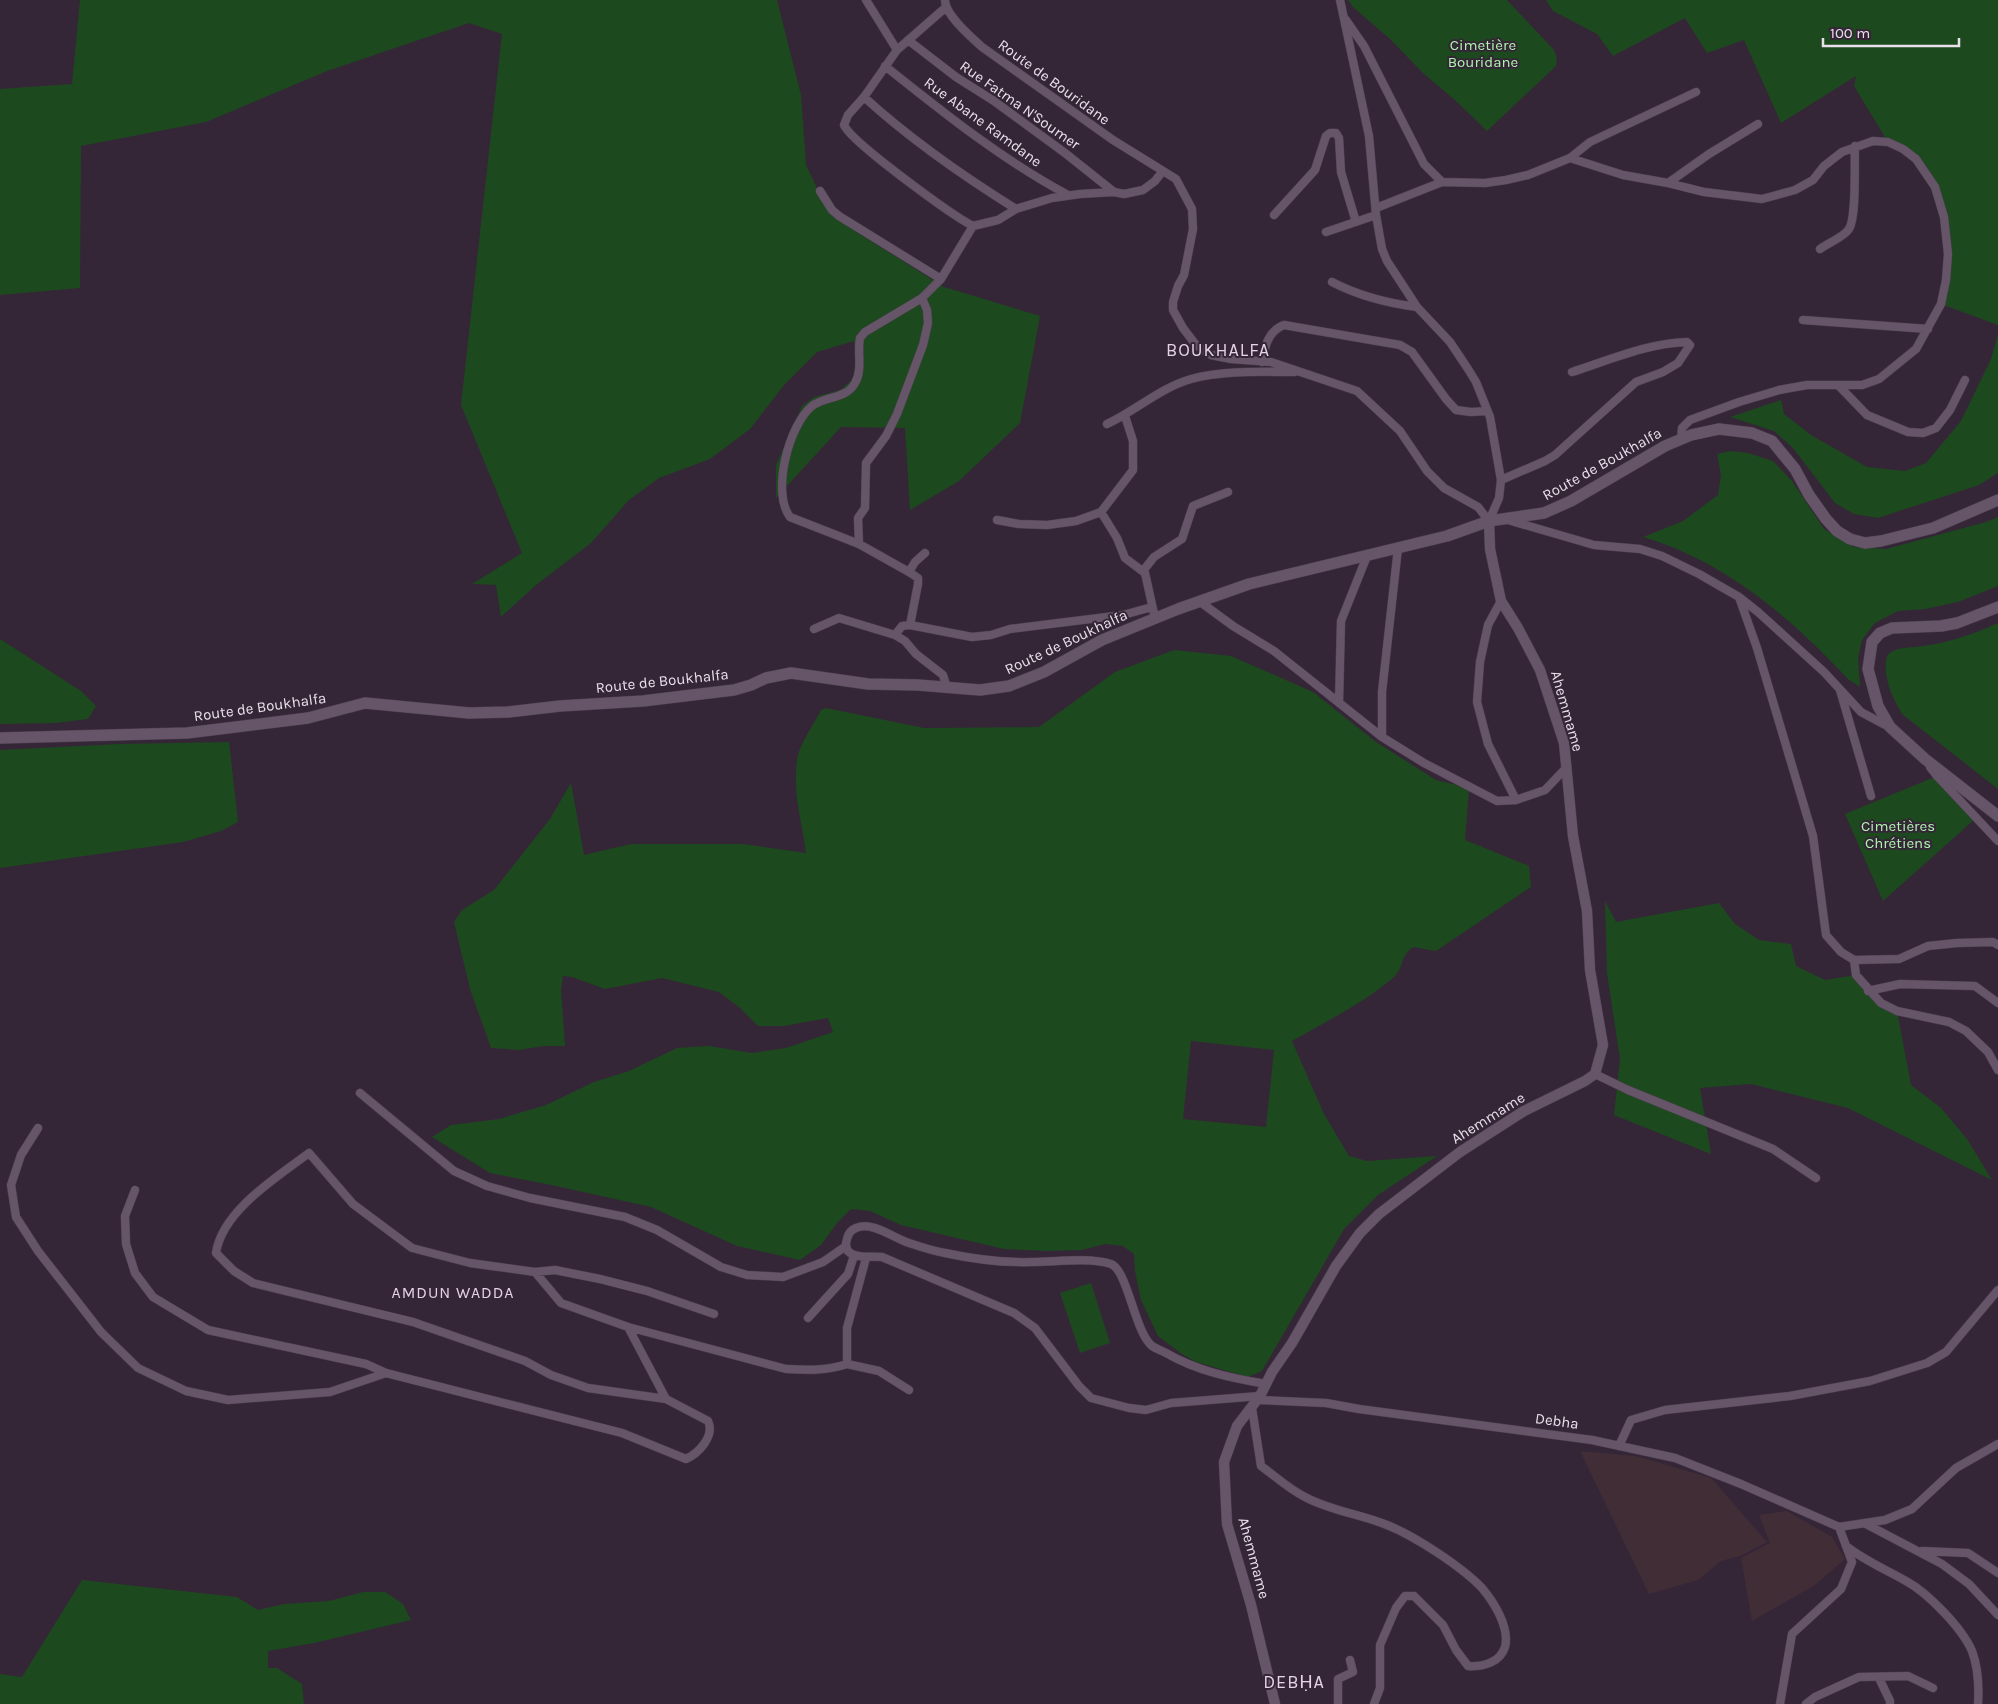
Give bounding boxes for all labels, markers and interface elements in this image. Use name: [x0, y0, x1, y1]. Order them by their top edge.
scale bar: [1823, 15, 1959, 47]
text: 100 m: [1830, 24, 1870, 42]
street label: Route de Bouridane: [995, 35, 1113, 129]
park label: Cimetière Bouridane: [1448, 36, 1518, 71]
street label: Rue Fatma N'Soumer: [956, 57, 1084, 154]
street label: Rue Abane Ramdane: [921, 73, 1045, 171]
district label: BOUKHALFA: [1166, 339, 1270, 361]
street label: Route de Boukhalfa: [1539, 424, 1665, 504]
street label: Route de Boukhalfa: [1002, 606, 1130, 678]
street label: Route de Boukhalfa: [595, 665, 729, 697]
street label: Ahemmame: [1547, 668, 1587, 754]
street label: Route de Boukhalfa: [193, 689, 327, 725]
park label: Cimetières Chrétiens: [1861, 817, 1935, 852]
street label: Ahemmame: [1448, 1088, 1528, 1148]
district label: AMDUN WADDA: [392, 1283, 514, 1302]
street label: Debha: [1534, 1409, 1580, 1433]
street label: Ahemmame: [1235, 1515, 1273, 1601]
district label: DEBḤA: [1263, 1671, 1325, 1693]

